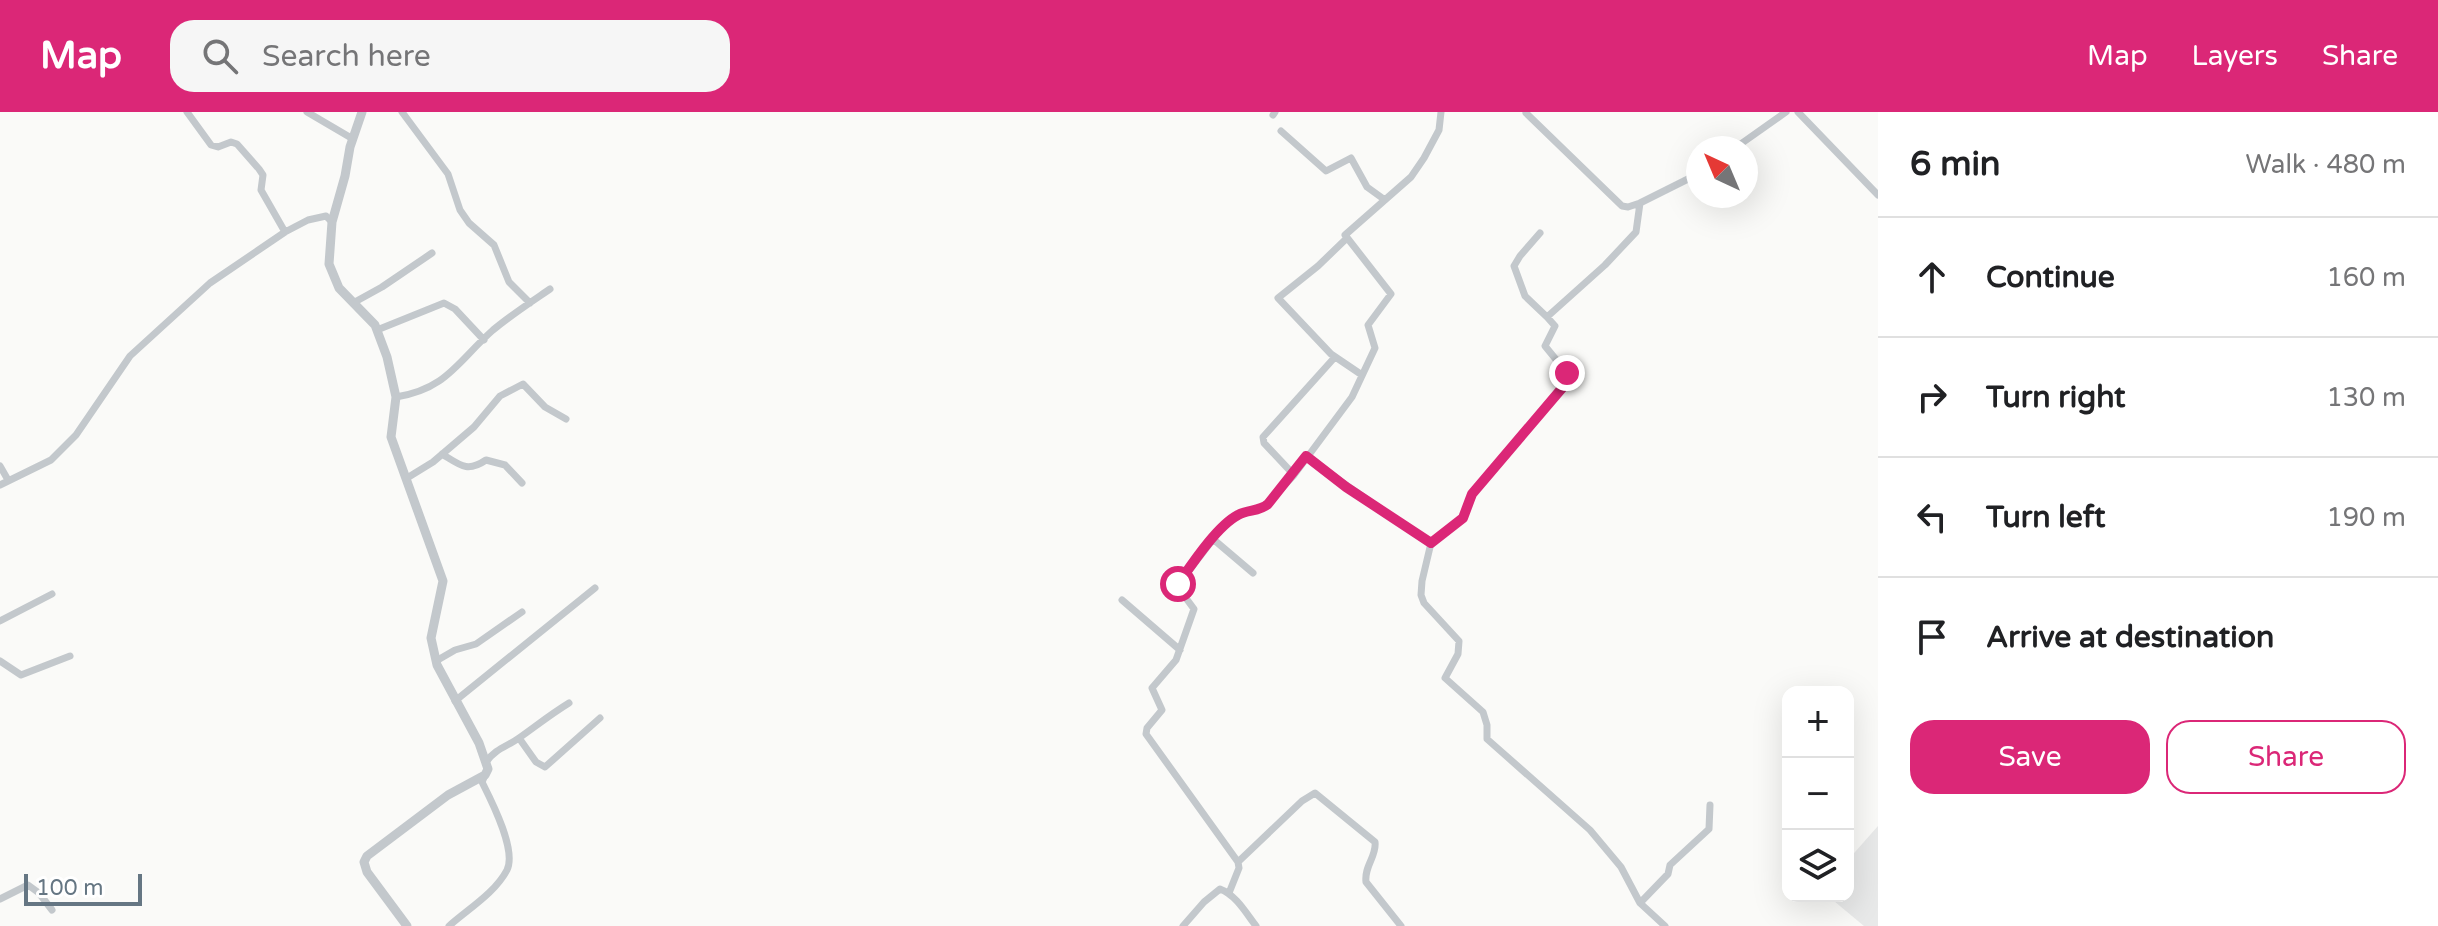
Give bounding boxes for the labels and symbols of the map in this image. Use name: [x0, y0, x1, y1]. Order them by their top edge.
north arrow: [1686, 136, 1758, 208]
route end: [1549, 355, 1585, 391]
route start: [1160, 566, 1196, 602]
scale bar: [24, 870, 142, 906]

